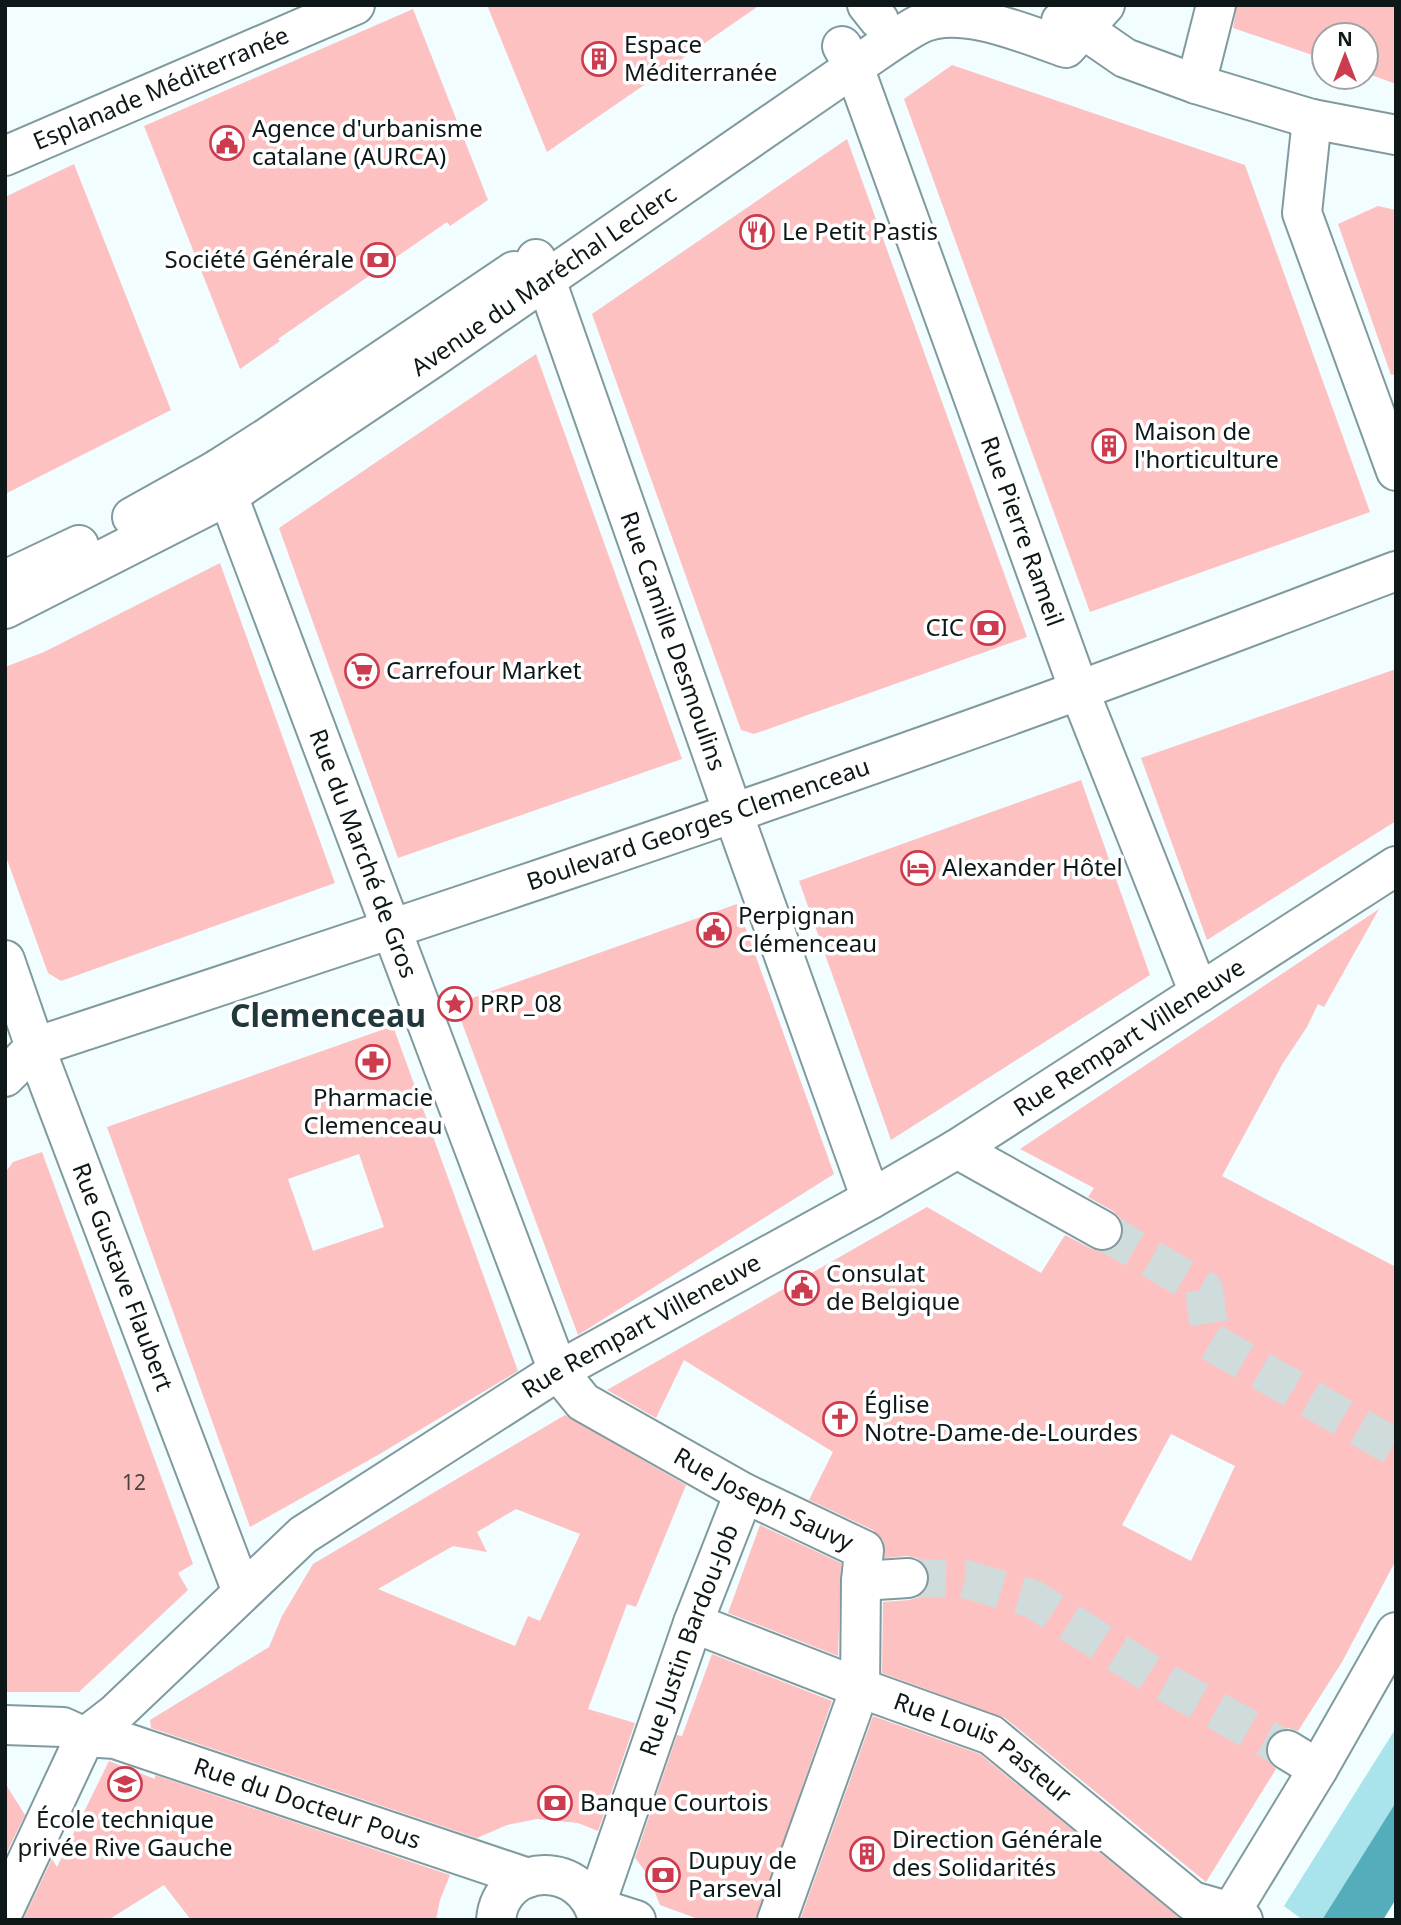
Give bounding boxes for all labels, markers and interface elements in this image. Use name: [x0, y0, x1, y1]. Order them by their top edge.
street label: Esplanade Méditerranée: [28, 18, 293, 157]
north arrow: [1310, 21, 1380, 91]
text: N: [1337, 26, 1353, 52]
place label: Espace Méditerranée: [624, 27, 777, 88]
building icon: Espace Méditerranée: [580, 40, 618, 78]
place label: Agence d'urbanisme catalane (AURCA): [252, 111, 483, 172]
public building icon: Agence d'urbanisme catalane (AURCA): [208, 124, 246, 162]
street label: Avenue du Maréchal Leclerc: [404, 177, 682, 383]
restaurant icon: Le Petit Pastis: [738, 213, 776, 251]
place label: Le Petit Pastis: [782, 214, 938, 247]
bank icon: Société Générale: [359, 241, 397, 279]
place label: Société Générale: [165, 242, 354, 275]
place label: Maison de l'horticulture: [1134, 414, 1279, 475]
building icon: Maison de l'horticulture: [1090, 427, 1128, 465]
street label: Rue Pierre Rameil: [974, 431, 1073, 631]
street label: Rue Camille Desmoulins: [613, 507, 735, 775]
bank icon: CIC: [969, 609, 1007, 647]
place label: CIC: [926, 610, 964, 643]
supermarket icon: Carrefour Market: [343, 652, 381, 690]
place label: Carrefour Market: [386, 653, 582, 686]
street label: Rue du Marché de Gros: [302, 724, 426, 982]
street label: Boulevard Georges Clemenceau: [522, 749, 874, 897]
hotel icon: Alexander Hôtel: [899, 849, 937, 887]
place label: Alexander Hôtel: [942, 850, 1123, 883]
place label: Perpignan Clémenceau: [738, 898, 877, 959]
public building icon: Perpignan Clémenceau: [695, 911, 733, 949]
street label: Rue Rempart Villeneuve: [1006, 950, 1251, 1123]
place icon: PRP_08: [436, 985, 474, 1023]
place label: PRP_08: [480, 986, 562, 1019]
district label: Clemenceau: [230, 993, 426, 1036]
pharmacy icon: Pharmacie Clemenceau: [354, 1043, 392, 1081]
place label: Pharmacie Clemenceau: [303, 1080, 443, 1141]
street label: Rue Gustave Flaubert: [65, 1158, 182, 1395]
street label: Rue Rempart Villeneuve: [515, 1245, 766, 1405]
place label: Consulat de Belgique: [826, 1256, 960, 1317]
public building icon: Consulat de Belgique: [783, 1269, 821, 1307]
place label: Église Notre-Dame-de-Lourdes: [864, 1387, 1138, 1448]
church icon: Église Notre-Dame-de-Lourdes: [821, 1400, 859, 1438]
street label: Rue Joseph Sauvy: [668, 1439, 860, 1558]
house number: 12: [122, 1468, 146, 1496]
street label: Rue Justin Bardou-Job: [630, 1519, 745, 1760]
street label: Rue Louis Pasteur: [890, 1683, 1079, 1810]
street label: Rue du Docteur Pous: [190, 1749, 426, 1856]
school or university icon: École technique privée Rive Gauche: [106, 1765, 144, 1803]
bank icon: Banque Courtois: [536, 1784, 574, 1822]
place label: Banque Courtois: [580, 1785, 769, 1818]
place label: École technique privée Rive Gauche: [17, 1802, 233, 1863]
place label: Direction Générale des Solidarités: [892, 1822, 1103, 1883]
building icon: Direction Générale des Solidarités: [848, 1835, 886, 1873]
place label: Dupuy de Parseval: [688, 1843, 797, 1904]
bank icon: Dupuy de Parseval: [644, 1856, 682, 1894]

